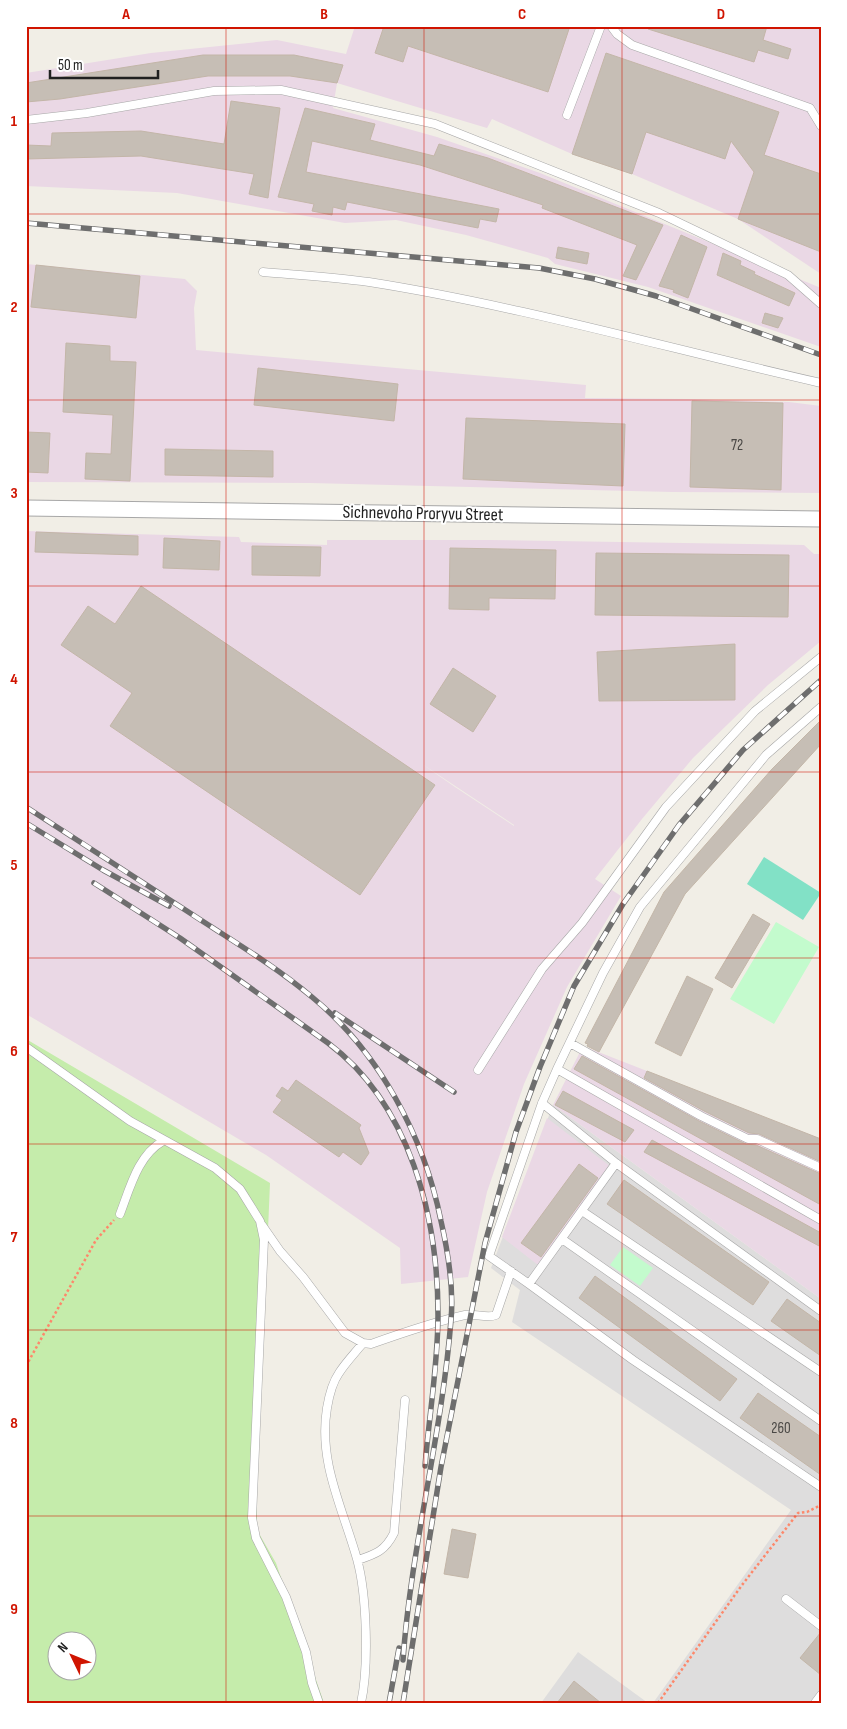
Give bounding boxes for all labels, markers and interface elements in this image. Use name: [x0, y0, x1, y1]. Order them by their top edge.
text: A: [121, 5, 130, 24]
text: B: [320, 5, 328, 24]
text: C: [518, 5, 526, 24]
text: D: [717, 5, 725, 24]
scale bar: [50, 48, 158, 80]
text: 50 m: [58, 56, 83, 75]
text: 1: [11, 112, 18, 131]
text: 2: [10, 298, 18, 317]
house number: 72: [731, 436, 743, 455]
text: 3: [10, 484, 18, 503]
street label: Sichnevoho Proryvu Street: [342, 502, 504, 525]
text: 4: [10, 670, 18, 689]
text: 5: [10, 856, 18, 875]
text: 6: [10, 1042, 18, 1061]
text: 7: [11, 1228, 18, 1247]
text: 8: [10, 1414, 18, 1433]
house number: 260: [771, 1419, 791, 1438]
text: 9: [10, 1600, 18, 1619]
north arrow: [48, 1632, 98, 1682]
text: N: [54, 1639, 72, 1656]

